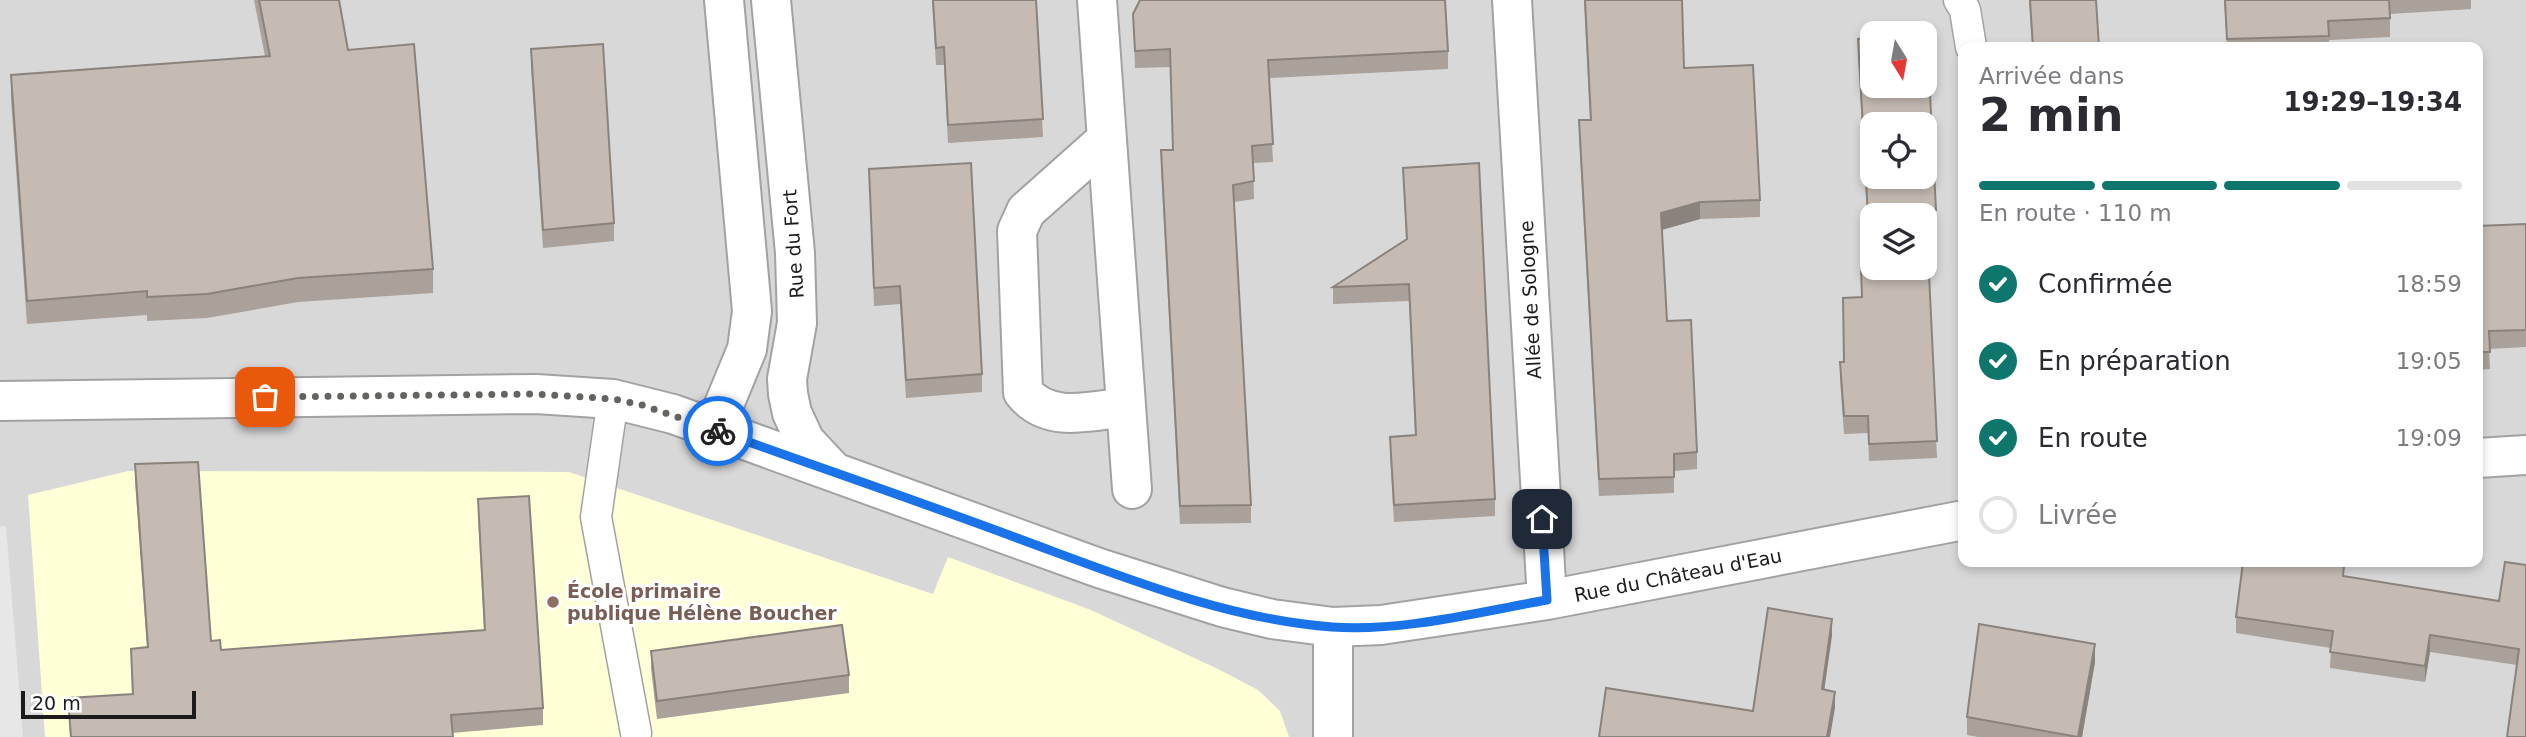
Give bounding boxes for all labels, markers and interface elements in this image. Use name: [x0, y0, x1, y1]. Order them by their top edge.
north arrow: [1860, 21, 1937, 98]
map controls: [1860, 21, 1937, 280]
text: Arrivée dans: [1979, 63, 2124, 89]
text: 19:29–19:34: [2283, 87, 2462, 117]
text: 2 min: [1979, 88, 2123, 142]
button: locate: [1860, 112, 1937, 189]
street label: Rue du Fort: [778, 189, 808, 299]
text: En route · 110 m: [1979, 200, 2172, 226]
button: layers: [1860, 203, 1937, 280]
street label: Allée de Sologne: [1515, 220, 1545, 380]
icon: check: [1979, 265, 2017, 303]
text: Confirmée: [2038, 269, 2172, 299]
text: 18:59: [2396, 271, 2462, 297]
icon: check: [1979, 342, 2017, 380]
text: En préparation: [2038, 346, 2231, 376]
text: 19:05: [2396, 348, 2462, 374]
pin: [235, 367, 295, 427]
icon: bag: [246, 378, 284, 416]
courier: [683, 396, 753, 466]
icon: bike: [699, 412, 737, 450]
icon: check: [1979, 419, 2017, 457]
text: En route: [2038, 423, 2148, 453]
text: 19:09: [2396, 425, 2462, 451]
pin: [1512, 489, 1572, 549]
icon: home: [1523, 500, 1561, 538]
text: Livrée: [2038, 500, 2117, 530]
street label: Rue du Château d'Eau: [1572, 544, 1784, 606]
place label: École primaire publique Hélène Boucher: [567, 580, 837, 624]
marker: École primaire publique Hélène Boucher: [545, 594, 561, 610]
scale bar: [21, 688, 196, 720]
text: 20 m: [32, 692, 81, 714]

